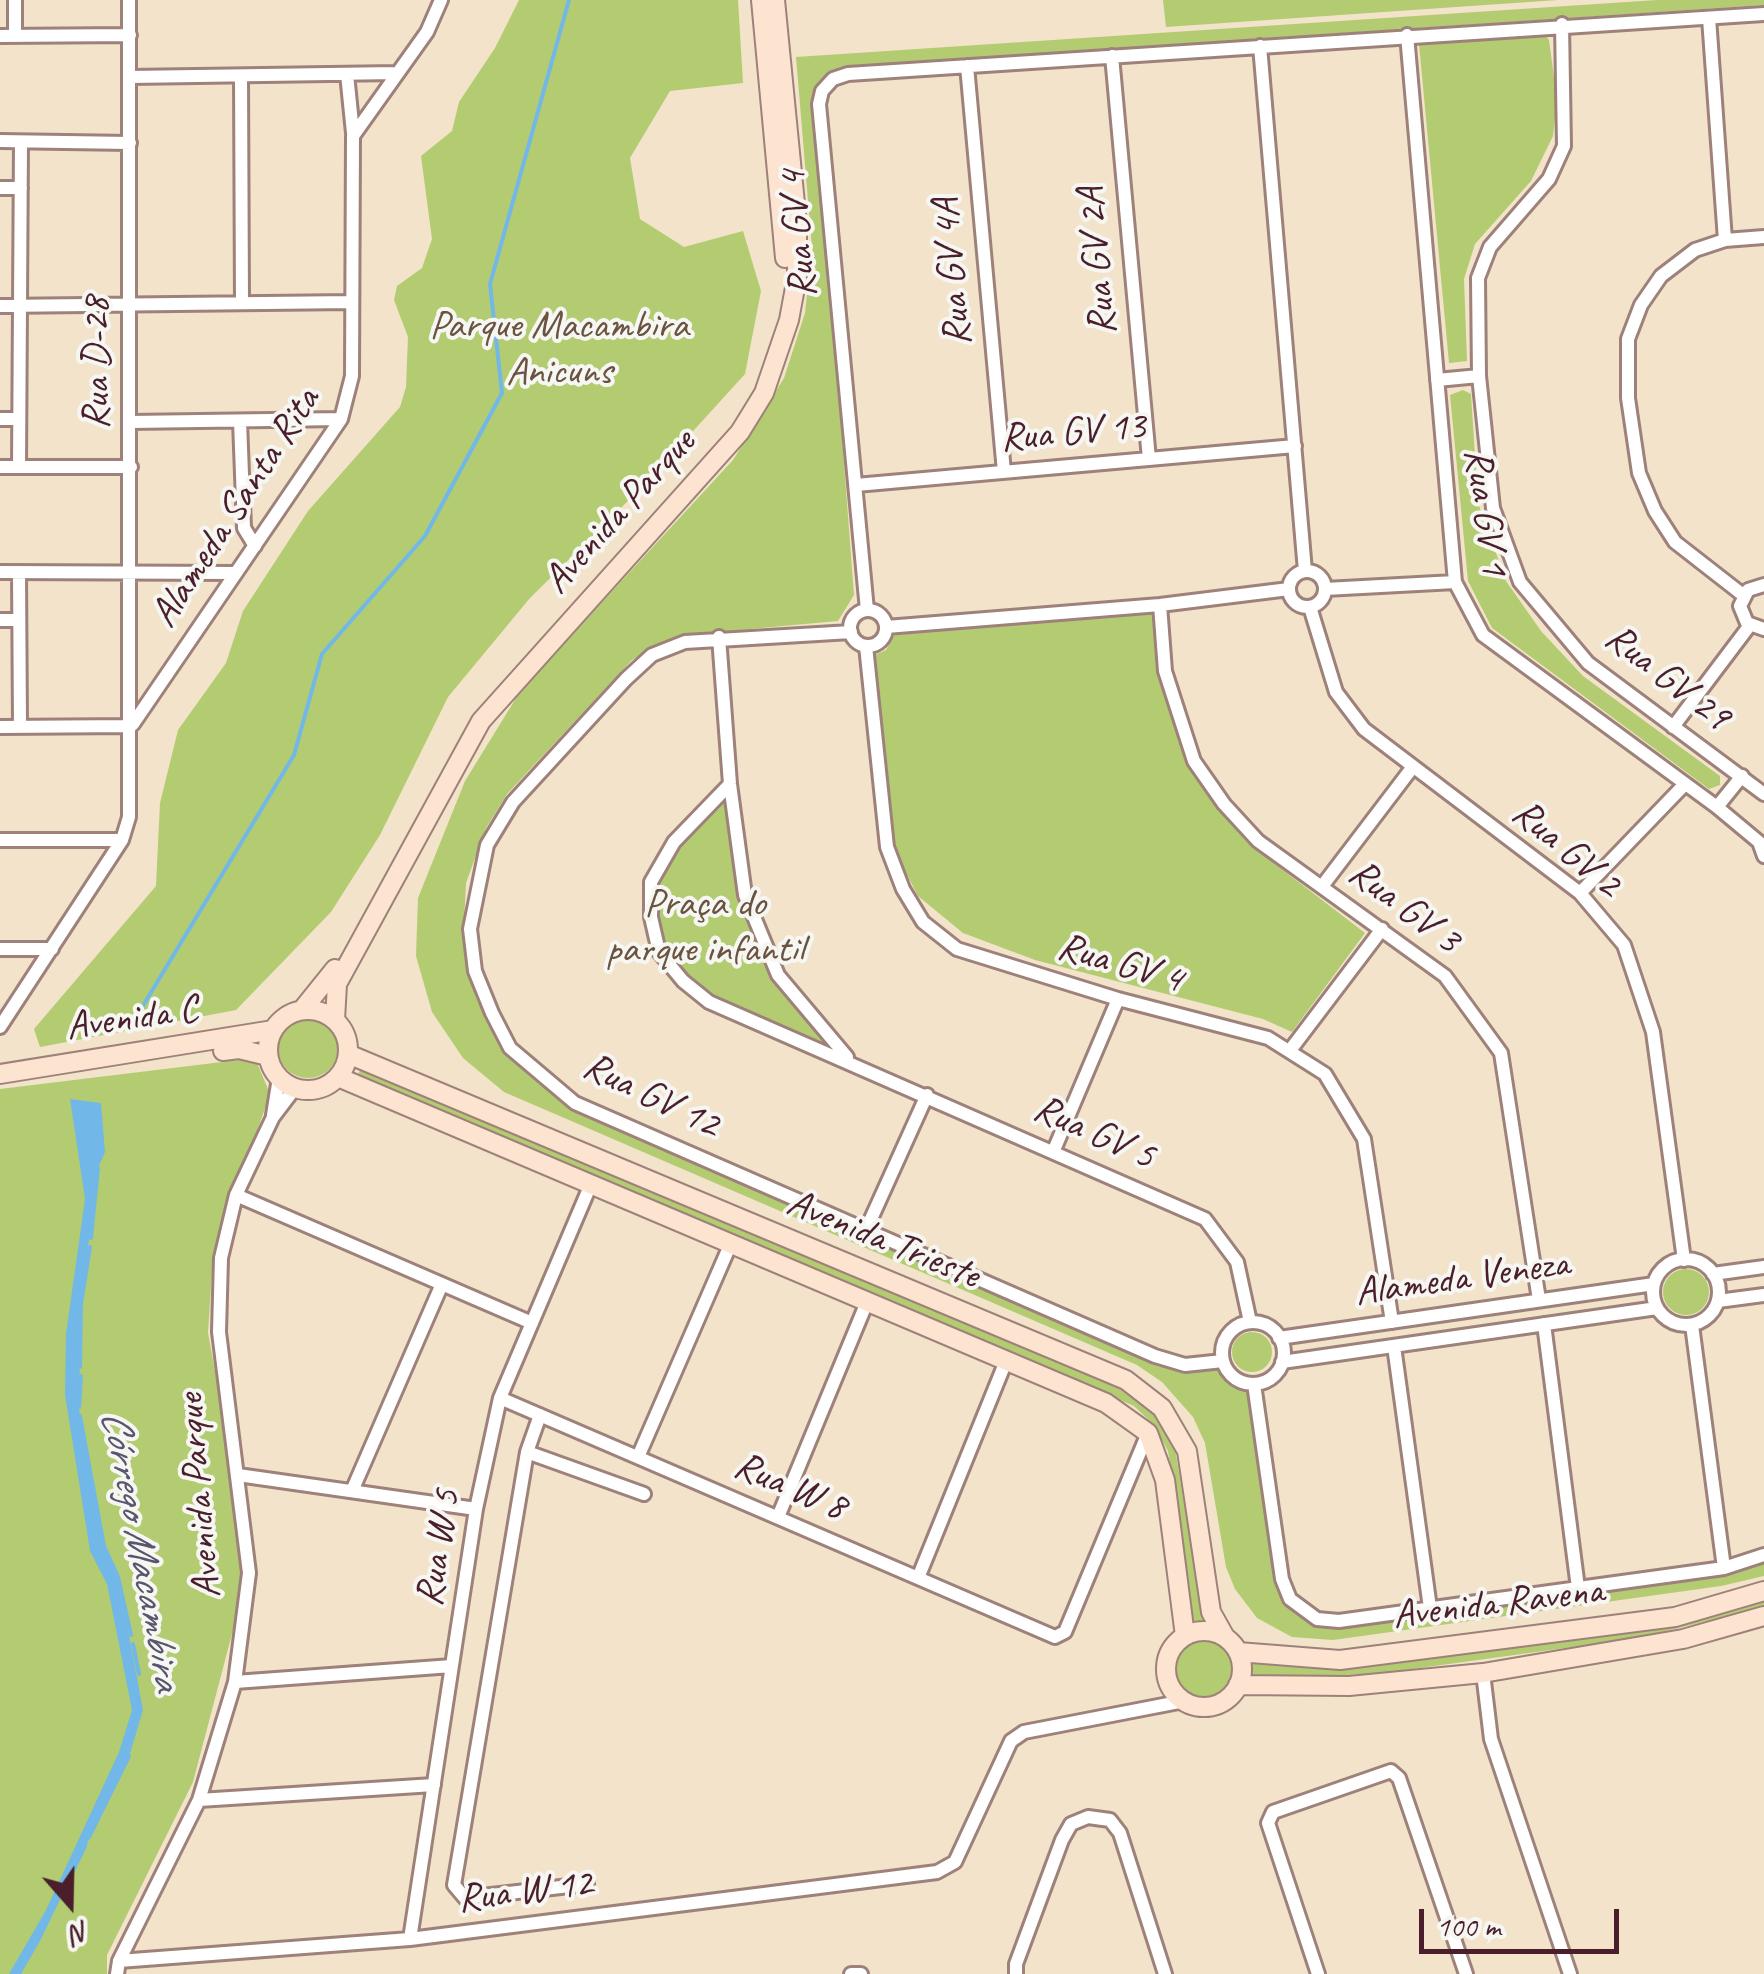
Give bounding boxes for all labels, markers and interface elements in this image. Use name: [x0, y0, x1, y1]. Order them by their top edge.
street label: Rua GV 4: [770, 168, 828, 300]
street label: Rua GV 2A: [1068, 185, 1128, 337]
street label: Rua GV 4A: [923, 196, 983, 348]
street label: Rua D-28: [74, 297, 122, 429]
park label: Parque Macambira Anicuns: [430, 303, 688, 397]
street label: Alameda Santa Rita: [141, 379, 331, 637]
street label: Rua GV 13: [998, 403, 1148, 463]
street label: Avenida Parque: [534, 420, 706, 604]
street label: Rua GV 1: [1452, 446, 1518, 578]
street label: Rua GV 29: [1595, 614, 1739, 742]
street label: Rua GV 2: [1502, 790, 1630, 908]
street label: Rua GV 3: [1339, 849, 1469, 965]
park label: Praça do parque infantil: [606, 881, 804, 975]
street label: Rua GV 4: [1052, 923, 1188, 1005]
street label: Avenida C: [63, 986, 201, 1052]
street label: Rua GV 12: [575, 1043, 727, 1149]
street label: Rua GV 5: [1026, 1085, 1162, 1181]
street label: Avenida Trieste: [780, 1180, 986, 1300]
street label: Alameda Veneza: [1352, 1240, 1572, 1318]
street label: Avenida Parque: [167, 1392, 233, 1600]
water label: Córrego Macambira: [88, 1406, 192, 1694]
street label: Rua W 8: [727, 1442, 853, 1532]
street label: Rua W 5: [406, 1486, 472, 1610]
street label: Avenida Ravena: [1390, 1567, 1606, 1641]
north arrow: [20, 1854, 120, 1954]
street label: Rua W 12: [455, 1860, 595, 1924]
scale bar: [1424, 1889, 1624, 1951]
text: 100 m: [1436, 1907, 1501, 1945]
text: N: [66, 1913, 95, 1952]

